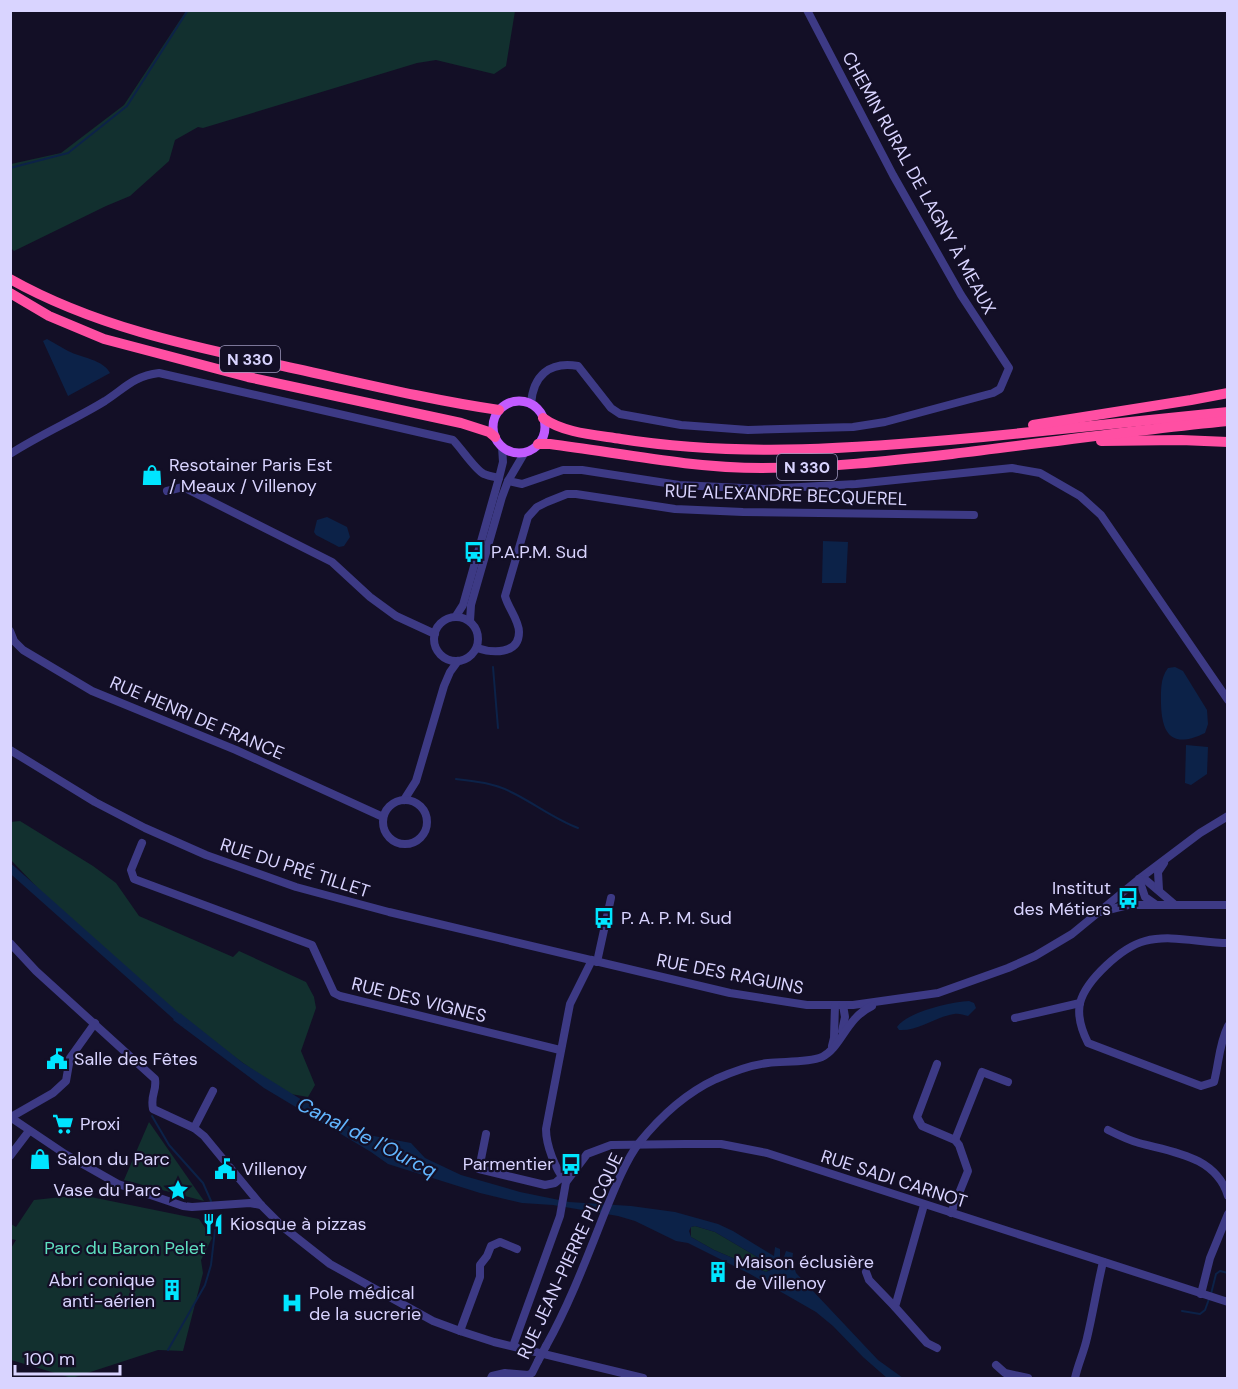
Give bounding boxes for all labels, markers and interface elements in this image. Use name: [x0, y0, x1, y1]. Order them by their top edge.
street label: CHEMIN RURAL DE LAGNY À MEAUX: [837, 47, 1002, 319]
road number: N 330: [220, 346, 280, 372]
place label: Resotainer Paris Est / Meaux / Villenoy: [169, 453, 332, 498]
road number: N 330: [777, 454, 837, 480]
shop icon: Resotainer Paris Est / Meaux / Villenoy: [140, 463, 164, 487]
street label: RUE ALEXANDRE BECQUEREL: [664, 479, 908, 511]
bus stop icon: P.A.P.M. Sud: [462, 540, 486, 564]
place label: P.A.P.M. Sud: [491, 540, 588, 564]
street label: RUE HENRI DE FRANCE: [106, 670, 288, 766]
street label: RUE DU PRÉ TILLET: [217, 832, 373, 904]
place label: Institut des Métiers: [1013, 876, 1111, 921]
bus stop icon: Institut des Métiers: [1116, 886, 1140, 910]
bus stop icon: P. A. P. M. Sud: [592, 906, 616, 930]
place label: P. A. P. M. Sud: [621, 906, 732, 930]
street label: RUE DES RAGUINS: [654, 948, 806, 1000]
street label: RUE DES VIGNES: [349, 972, 489, 1028]
public building icon: Salle des Fêtes: [45, 1047, 69, 1071]
place label: Salle des Fêtes: [74, 1047, 198, 1071]
water label: Canal de l'Ourcq: [293, 1091, 441, 1183]
supermarket icon: Proxi: [51, 1112, 75, 1136]
place label: Proxi: [80, 1112, 120, 1136]
street label: RUE SADI CARNOT: [818, 1144, 970, 1214]
shop icon: Salon du Parc: [28, 1147, 52, 1171]
place label: Salon du Parc: [57, 1147, 170, 1171]
street label: RUE JEAN-PIERRE PLICQUE: [512, 1149, 628, 1363]
place label: Parmentier: [463, 1152, 554, 1176]
bus stop icon: Parmentier: [559, 1152, 583, 1176]
public building icon: Villenoy: [213, 1157, 237, 1181]
place label: Villenoy: [242, 1157, 307, 1181]
place label: Vase du Parc: [53, 1178, 161, 1202]
place icon: Vase du Parc: [166, 1178, 190, 1202]
restaurant icon: Kiosque à pizzas: [201, 1212, 225, 1236]
place label: Kiosque à pizzas: [230, 1212, 367, 1236]
park label: Parc du Baron Pelet: [44, 1236, 206, 1260]
place label: Maison éclusière de Villenoy: [735, 1250, 874, 1295]
building icon: Maison éclusière de Villenoy: [706, 1260, 730, 1284]
place label: Abri conique anti-aérien: [49, 1268, 155, 1313]
building icon: Abri conique anti-aérien: [160, 1278, 184, 1302]
place label: Pole médical de la sucrerie: [309, 1281, 421, 1326]
hospital icon: Pole médical de la sucrerie: [280, 1291, 304, 1315]
scale bar: [15, 1338, 120, 1376]
text: 100 m: [24, 1347, 75, 1371]

